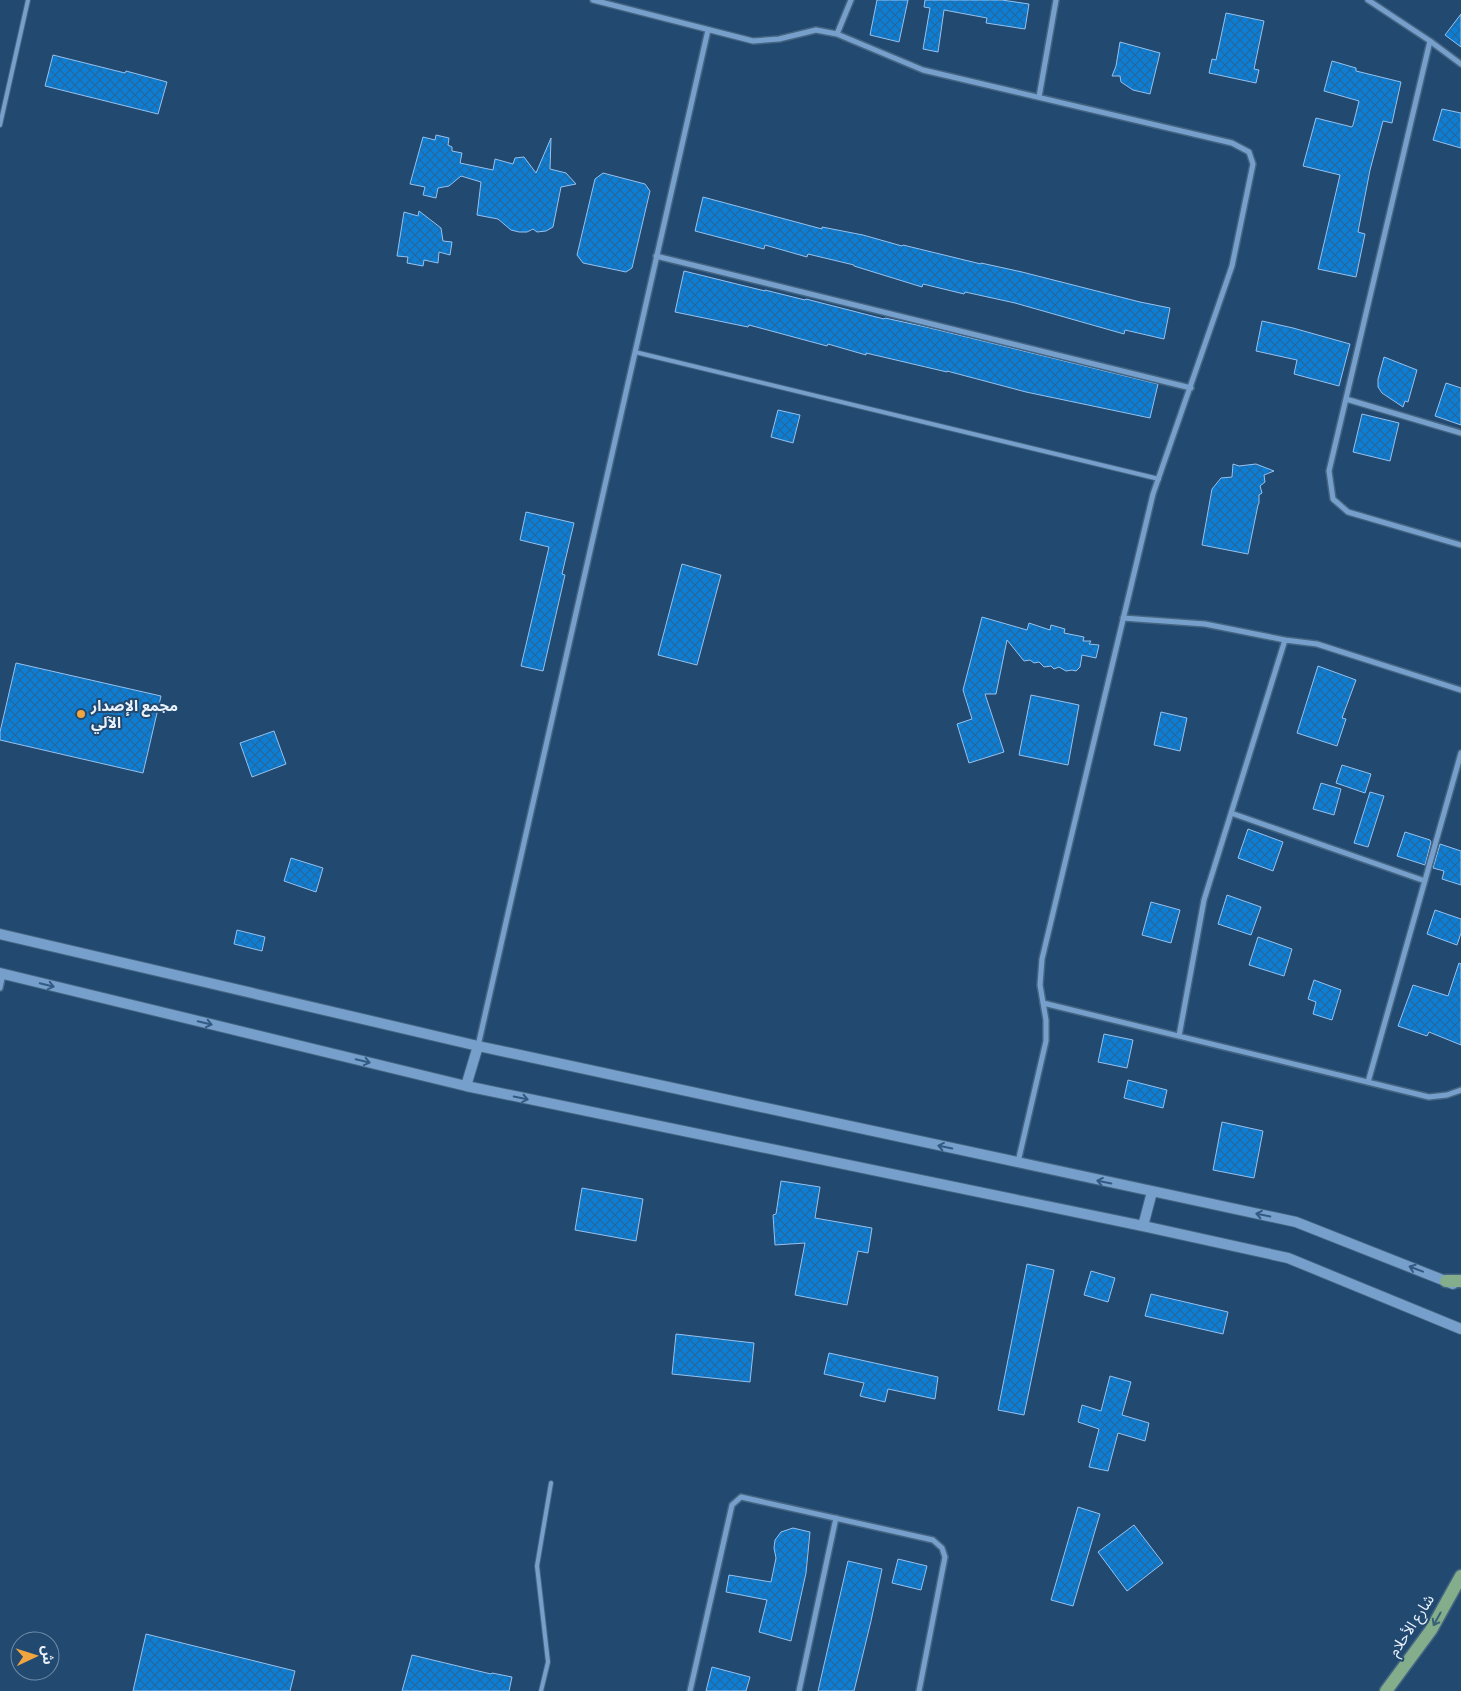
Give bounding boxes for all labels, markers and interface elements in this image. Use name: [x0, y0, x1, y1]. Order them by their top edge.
place label: مجمع الإصدار الآلي: [90, 696, 178, 734]
marker: مجمع الإصدار الآلي: [75, 708, 87, 720]
one-way arrow: [39, 981, 55, 990]
one-way arrow: [197, 1019, 213, 1028]
one-way arrow: [355, 1057, 371, 1067]
one-way arrow: [513, 1094, 529, 1103]
one-way arrow: [938, 1142, 954, 1151]
one-way arrow: [1096, 1176, 1112, 1186]
one-way arrow: [1255, 1210, 1271, 1219]
one-way arrow: [1408, 1264, 1424, 1273]
street label: شارع الأحلام: [1384, 1590, 1441, 1661]
one-way arrow: [1432, 1611, 1442, 1625]
north arrow: [10, 1631, 60, 1681]
text: ش: [38, 1645, 58, 1665]

